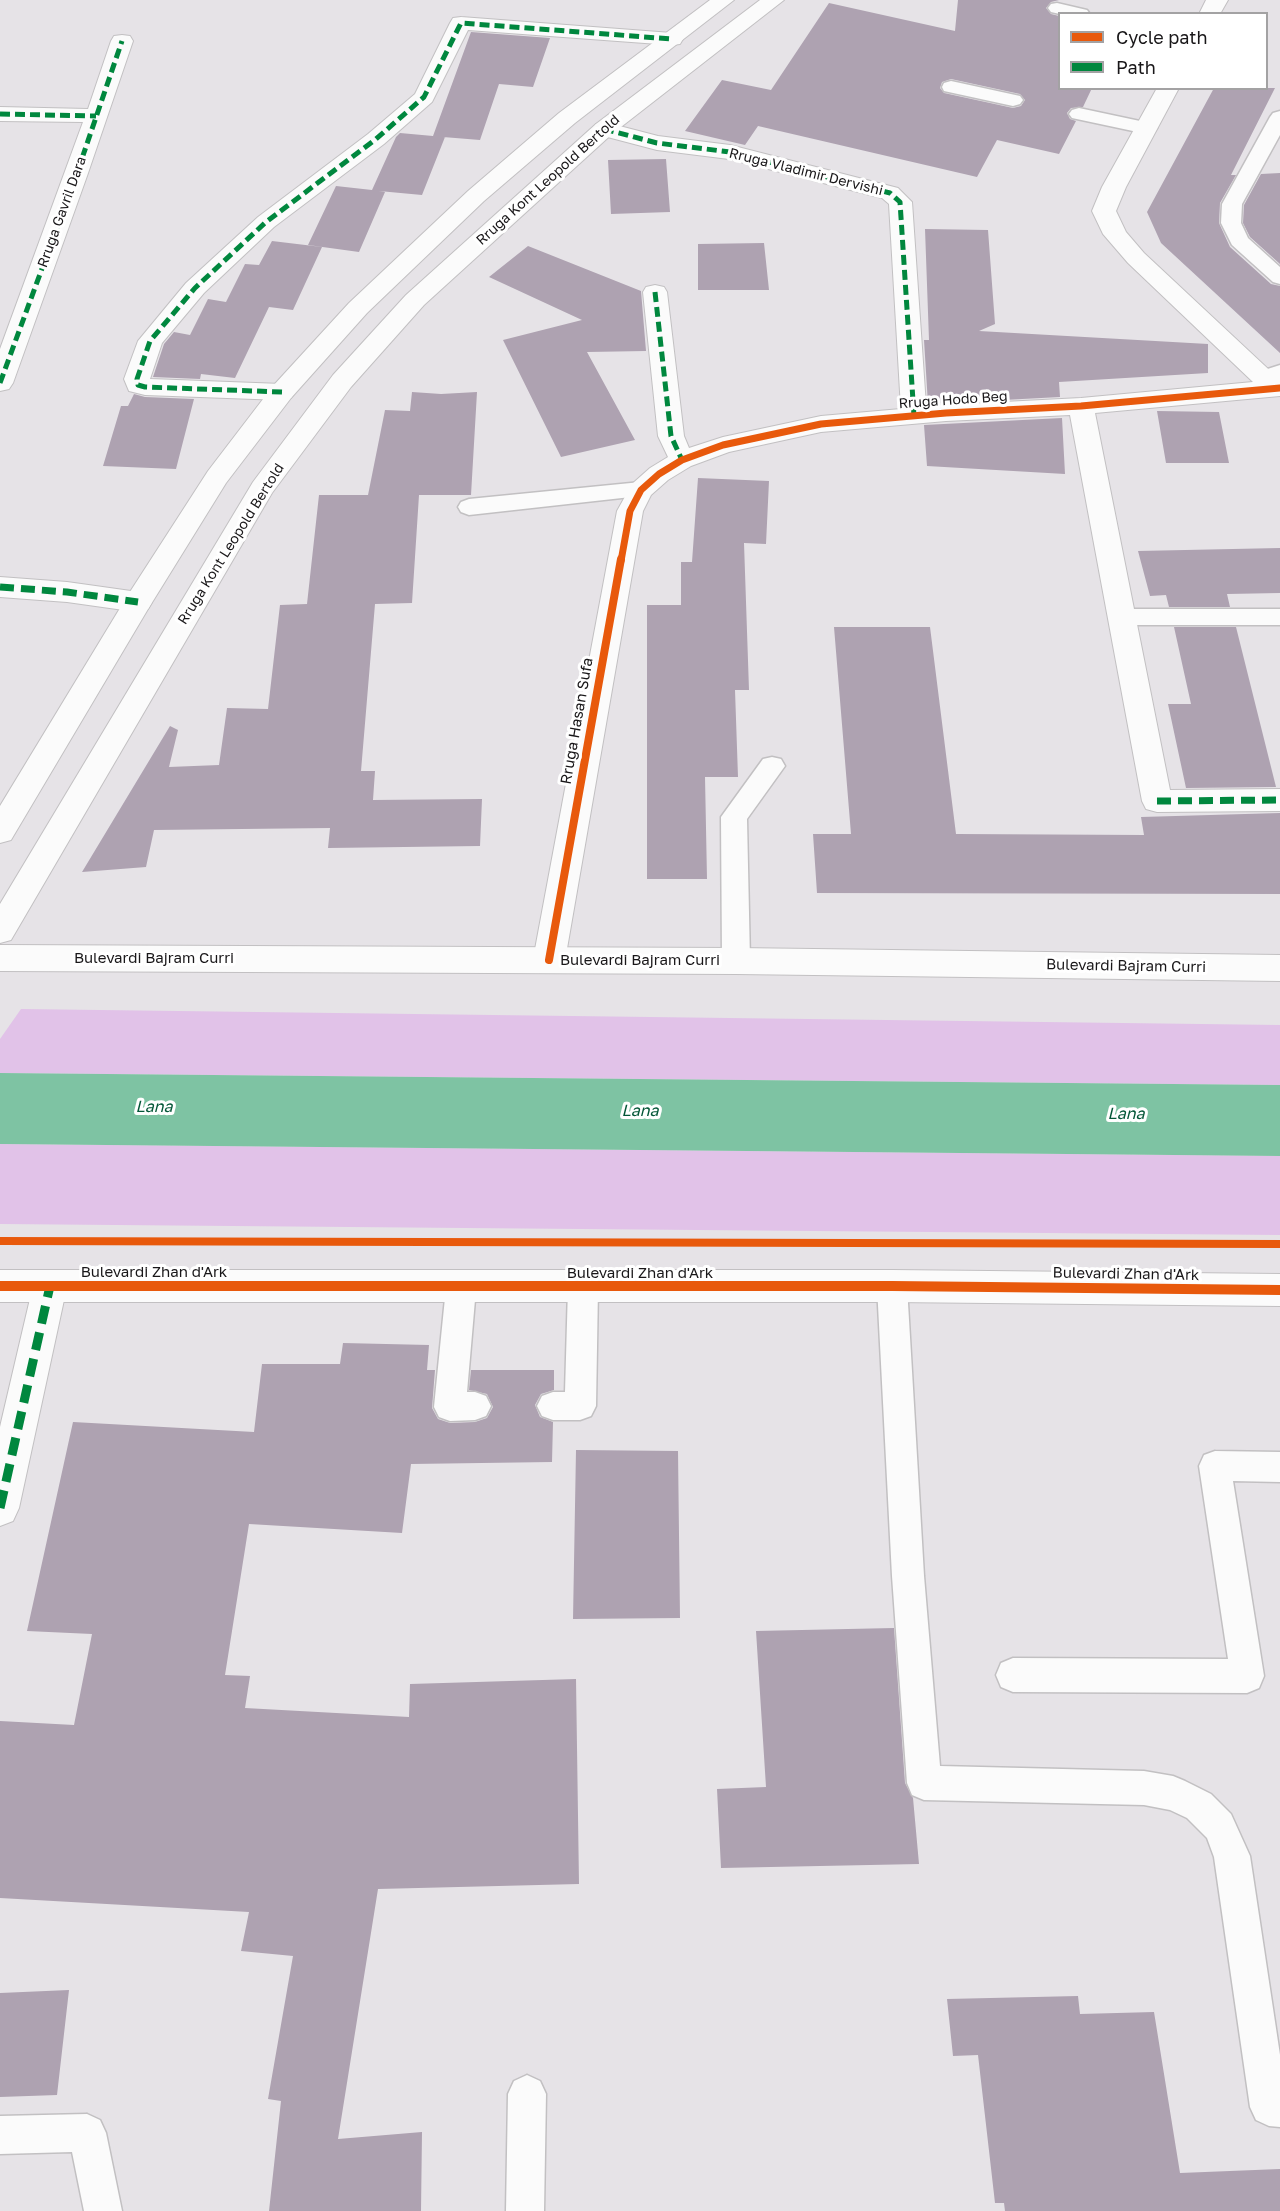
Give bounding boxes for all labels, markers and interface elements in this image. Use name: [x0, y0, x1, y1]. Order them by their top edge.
legend: [1058, 12, 1268, 90]
text: Cycle path: [1116, 26, 1208, 48]
text: Path: [1116, 56, 1156, 78]
street label: Rruga Kont Leopold Bertold: [473, 111, 623, 249]
street label: Rruga Vladimir Dervishi: [727, 145, 885, 199]
street label: Rruga Gavril Dara: [34, 154, 90, 270]
street label: Rruga Hodo Beg: [898, 388, 1008, 412]
street label: Rruga Kont Leopold Bertold: [174, 460, 288, 628]
street label: Rruga Hasan Sufa: [557, 656, 597, 786]
street label: Bulevardi Bajram Curri: [74, 949, 234, 967]
street label: Bulevardi Bajram Curri: [560, 951, 720, 969]
street label: Bulevardi Bajram Curri: [1046, 956, 1206, 976]
water label: Lana: [135, 1097, 173, 1117]
water label: Lana: [621, 1101, 659, 1121]
water label: Lana: [1107, 1104, 1145, 1124]
street label: Bulevardi Zhan d'Ark: [81, 1263, 227, 1281]
street label: Bulevardi Zhan d'Ark: [567, 1264, 713, 1282]
street label: Bulevardi Zhan d'Ark: [1053, 1264, 1199, 1284]

